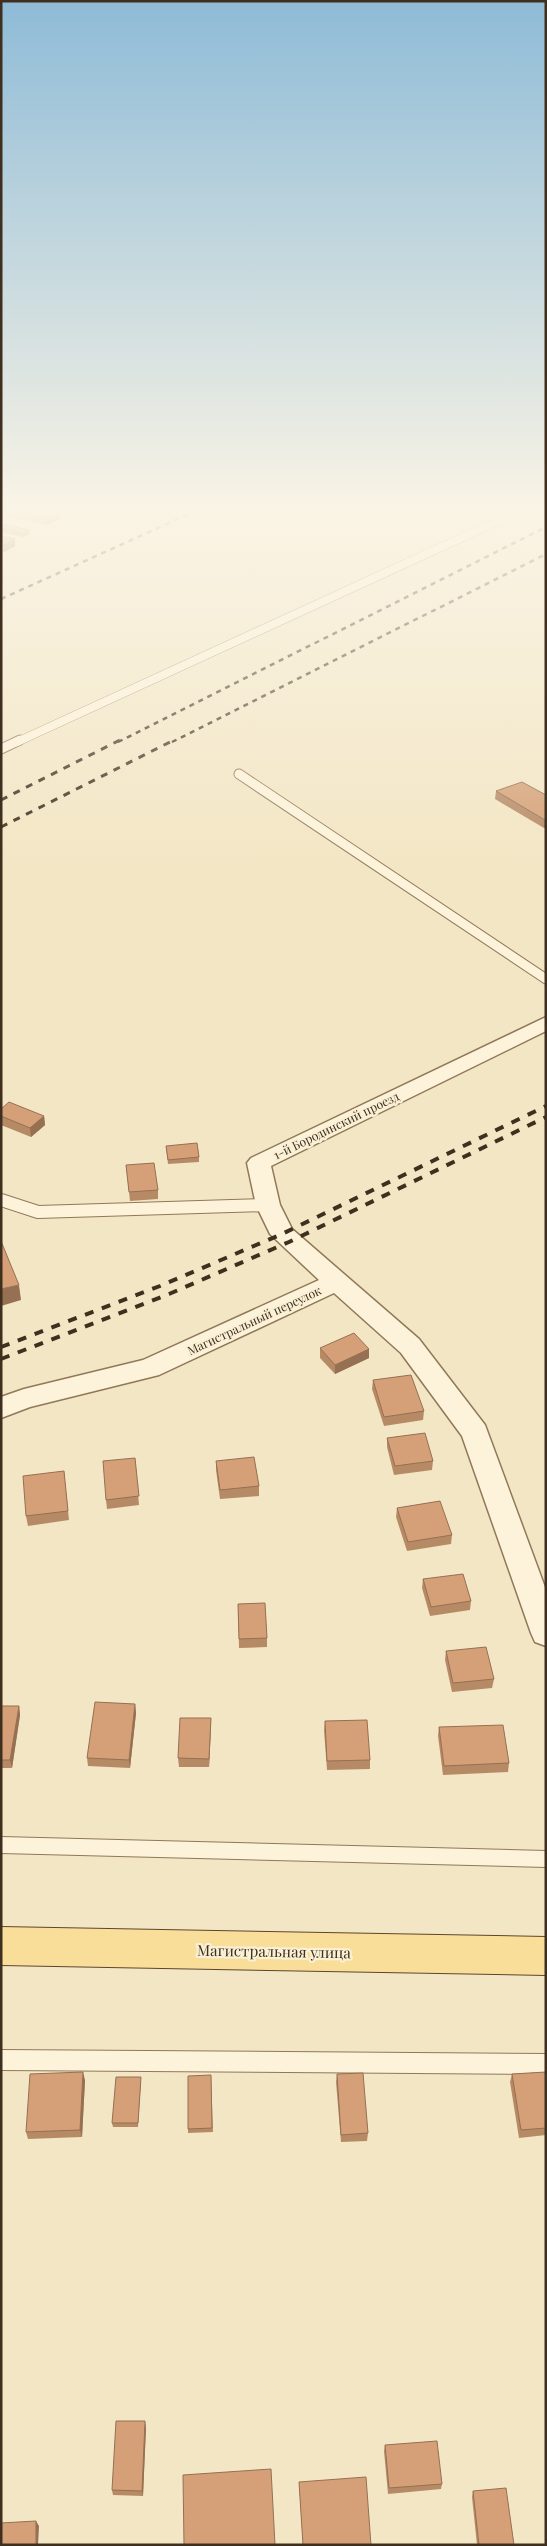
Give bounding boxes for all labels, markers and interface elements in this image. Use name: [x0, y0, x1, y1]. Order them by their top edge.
street label: 1-й Бородинский проезд: [270, 1087, 402, 1162]
street label: Магистральный переулок: [184, 1282, 324, 1358]
street label: Магистральная улица: [197, 1940, 352, 1962]

